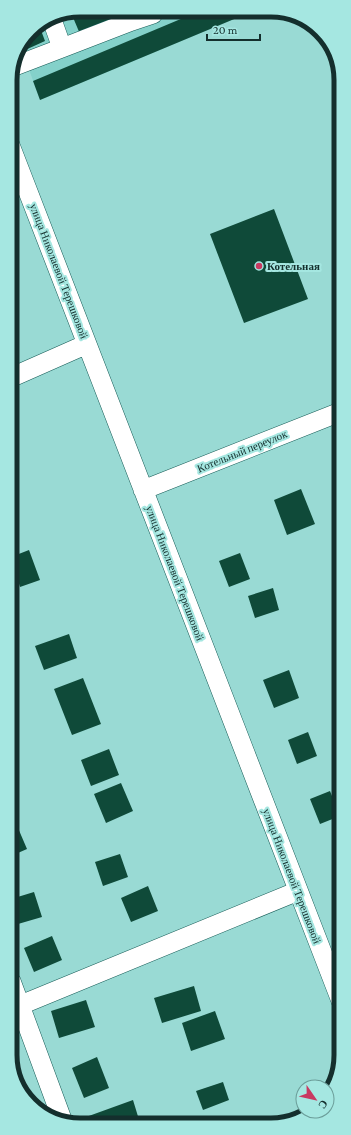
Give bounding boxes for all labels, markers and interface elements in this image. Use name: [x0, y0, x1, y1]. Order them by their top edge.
scale bar: [207, 16, 260, 42]
text: 20 m: [213, 23, 238, 37]
street label: улица Николаевой Терешковой: [28, 202, 90, 340]
place label: Котельная: [267, 260, 320, 272]
marker: Котельная: [254, 261, 264, 271]
street label: Котельный переулок: [195, 427, 289, 475]
street label: улица Николаевой Терешковой: [144, 504, 206, 642]
street label: улица Николаевой Терешковой: [261, 807, 323, 945]
north arrow: [295, 1079, 335, 1119]
text: С: [316, 1098, 330, 1111]

